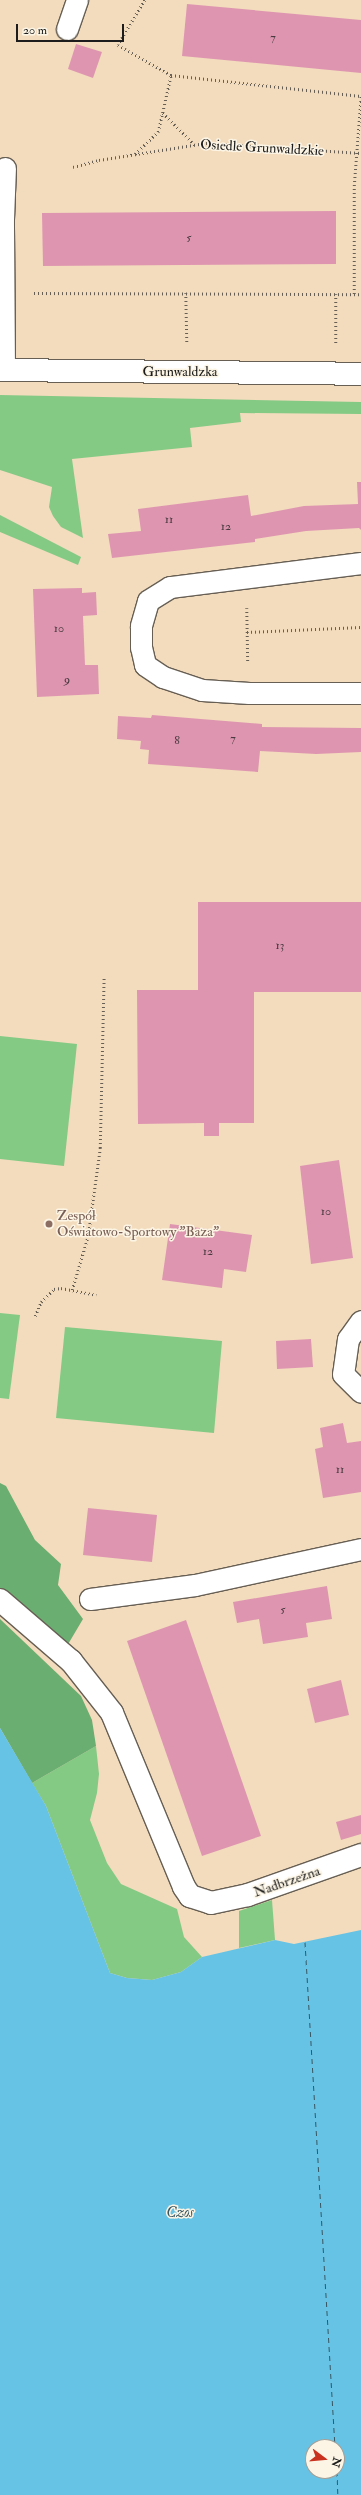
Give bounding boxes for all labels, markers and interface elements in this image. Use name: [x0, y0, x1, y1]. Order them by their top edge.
scale bar: [18, 16, 126, 42]
text: 20 m: [23, 23, 47, 38]
house number: 7: [270, 31, 276, 45]
street label: Osiedle Grunwaldzkie: [200, 136, 324, 160]
house number: 5: [186, 231, 192, 245]
street label: Grunwaldzka: [142, 364, 218, 380]
house number: 11: [165, 513, 173, 527]
house number: 12: [221, 520, 231, 534]
house number: 10: [54, 622, 64, 636]
house number: 9: [64, 673, 70, 687]
house number: 7: [230, 732, 236, 746]
house number: 8: [174, 734, 180, 748]
house number: 13: [276, 939, 284, 953]
house number: 10: [321, 1205, 331, 1219]
place label: Zespół Oświatowo-Sportowy "Baza": [57, 1208, 219, 1240]
marker: Zespół Oświatowo-Sportowy "Baza": [44, 1219, 54, 1229]
house number: 12: [203, 1245, 213, 1259]
house number: 11: [336, 1463, 344, 1477]
house number: 5: [280, 1603, 286, 1617]
street label: Nadbrzeżna: [252, 1863, 322, 1901]
water label: Czos: [166, 2204, 194, 2222]
north arrow: [305, 2439, 345, 2479]
text: N: [328, 2456, 344, 2469]

